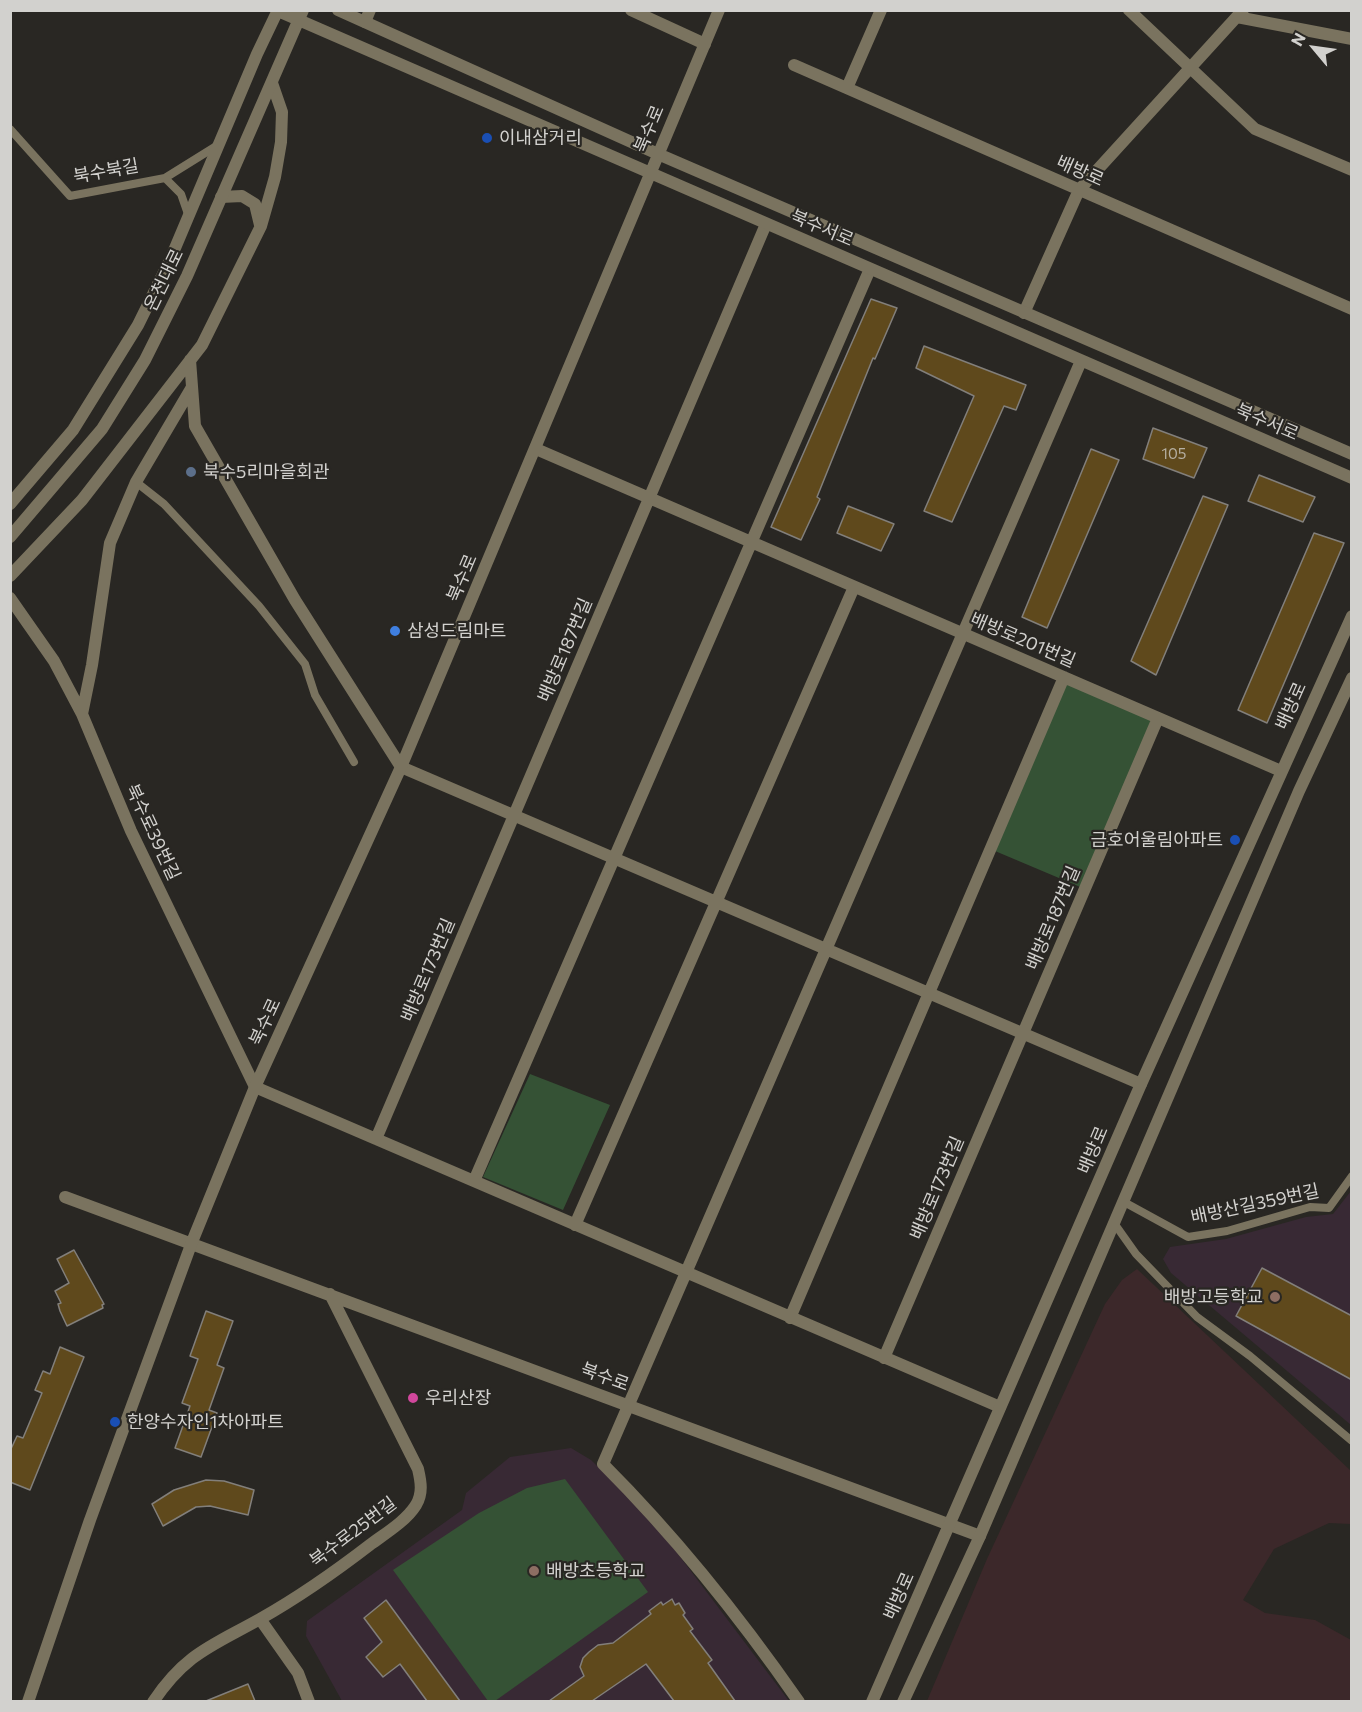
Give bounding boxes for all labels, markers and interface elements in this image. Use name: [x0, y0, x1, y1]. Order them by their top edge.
north arrow: [1284, 18, 1344, 78]
text: N: [1287, 29, 1309, 49]
street label: 북수로: [629, 102, 669, 156]
place label: 이내삼거리: [499, 127, 582, 149]
marker: 이내삼거리: [480, 131, 494, 145]
street label: 배방로: [1053, 151, 1107, 191]
street label: 북수북길: [72, 155, 140, 187]
street label: 북수서로: [787, 205, 857, 251]
street label: 온천대로: [140, 245, 188, 315]
street label: 북수서로: [1232, 399, 1302, 445]
house number: 105: [1162, 445, 1186, 463]
place label: 북수5리마을회관: [203, 461, 329, 483]
marker: 북수5리마을회관: [184, 465, 198, 479]
street label: 북수로: [442, 551, 482, 605]
street label: 배방로187번길: [533, 595, 597, 705]
street label: 배방로201번길: [967, 608, 1079, 672]
place label: 삼성드림마트: [407, 620, 506, 642]
marker: 삼성드림마트: [388, 624, 402, 638]
street label: 배방로: [1271, 679, 1311, 733]
street label: 북수로39번길: [121, 780, 185, 884]
place label: 금호어울림아파트: [1091, 829, 1223, 851]
marker: 금호어울림아파트: [1228, 833, 1242, 847]
street label: 배방로187번길: [1021, 863, 1085, 973]
street label: 배방로173번길: [397, 915, 459, 1025]
street label: 북수로: [245, 995, 285, 1049]
street label: 배방로: [1073, 1123, 1113, 1177]
street label: 배방로173번길: [906, 1133, 968, 1243]
street label: 배방산길359번길: [1189, 1180, 1321, 1228]
place label: 배방고등학교: [1164, 1286, 1263, 1308]
marker: 배방고등학교: [1268, 1290, 1282, 1304]
street label: 북수로: [578, 1358, 632, 1396]
place label: 우리산장: [425, 1387, 491, 1409]
marker: 우리산장: [406, 1391, 420, 1405]
place label: 한양수자인1차아파트: [127, 1411, 284, 1433]
marker: 한양수자인1차아파트: [108, 1415, 122, 1429]
street label: 북수로25번길: [305, 1492, 401, 1572]
place label: 배방초등학교: [546, 1560, 645, 1582]
marker: 배방초등학교: [527, 1564, 541, 1578]
street label: 배방로: [879, 1569, 919, 1623]

